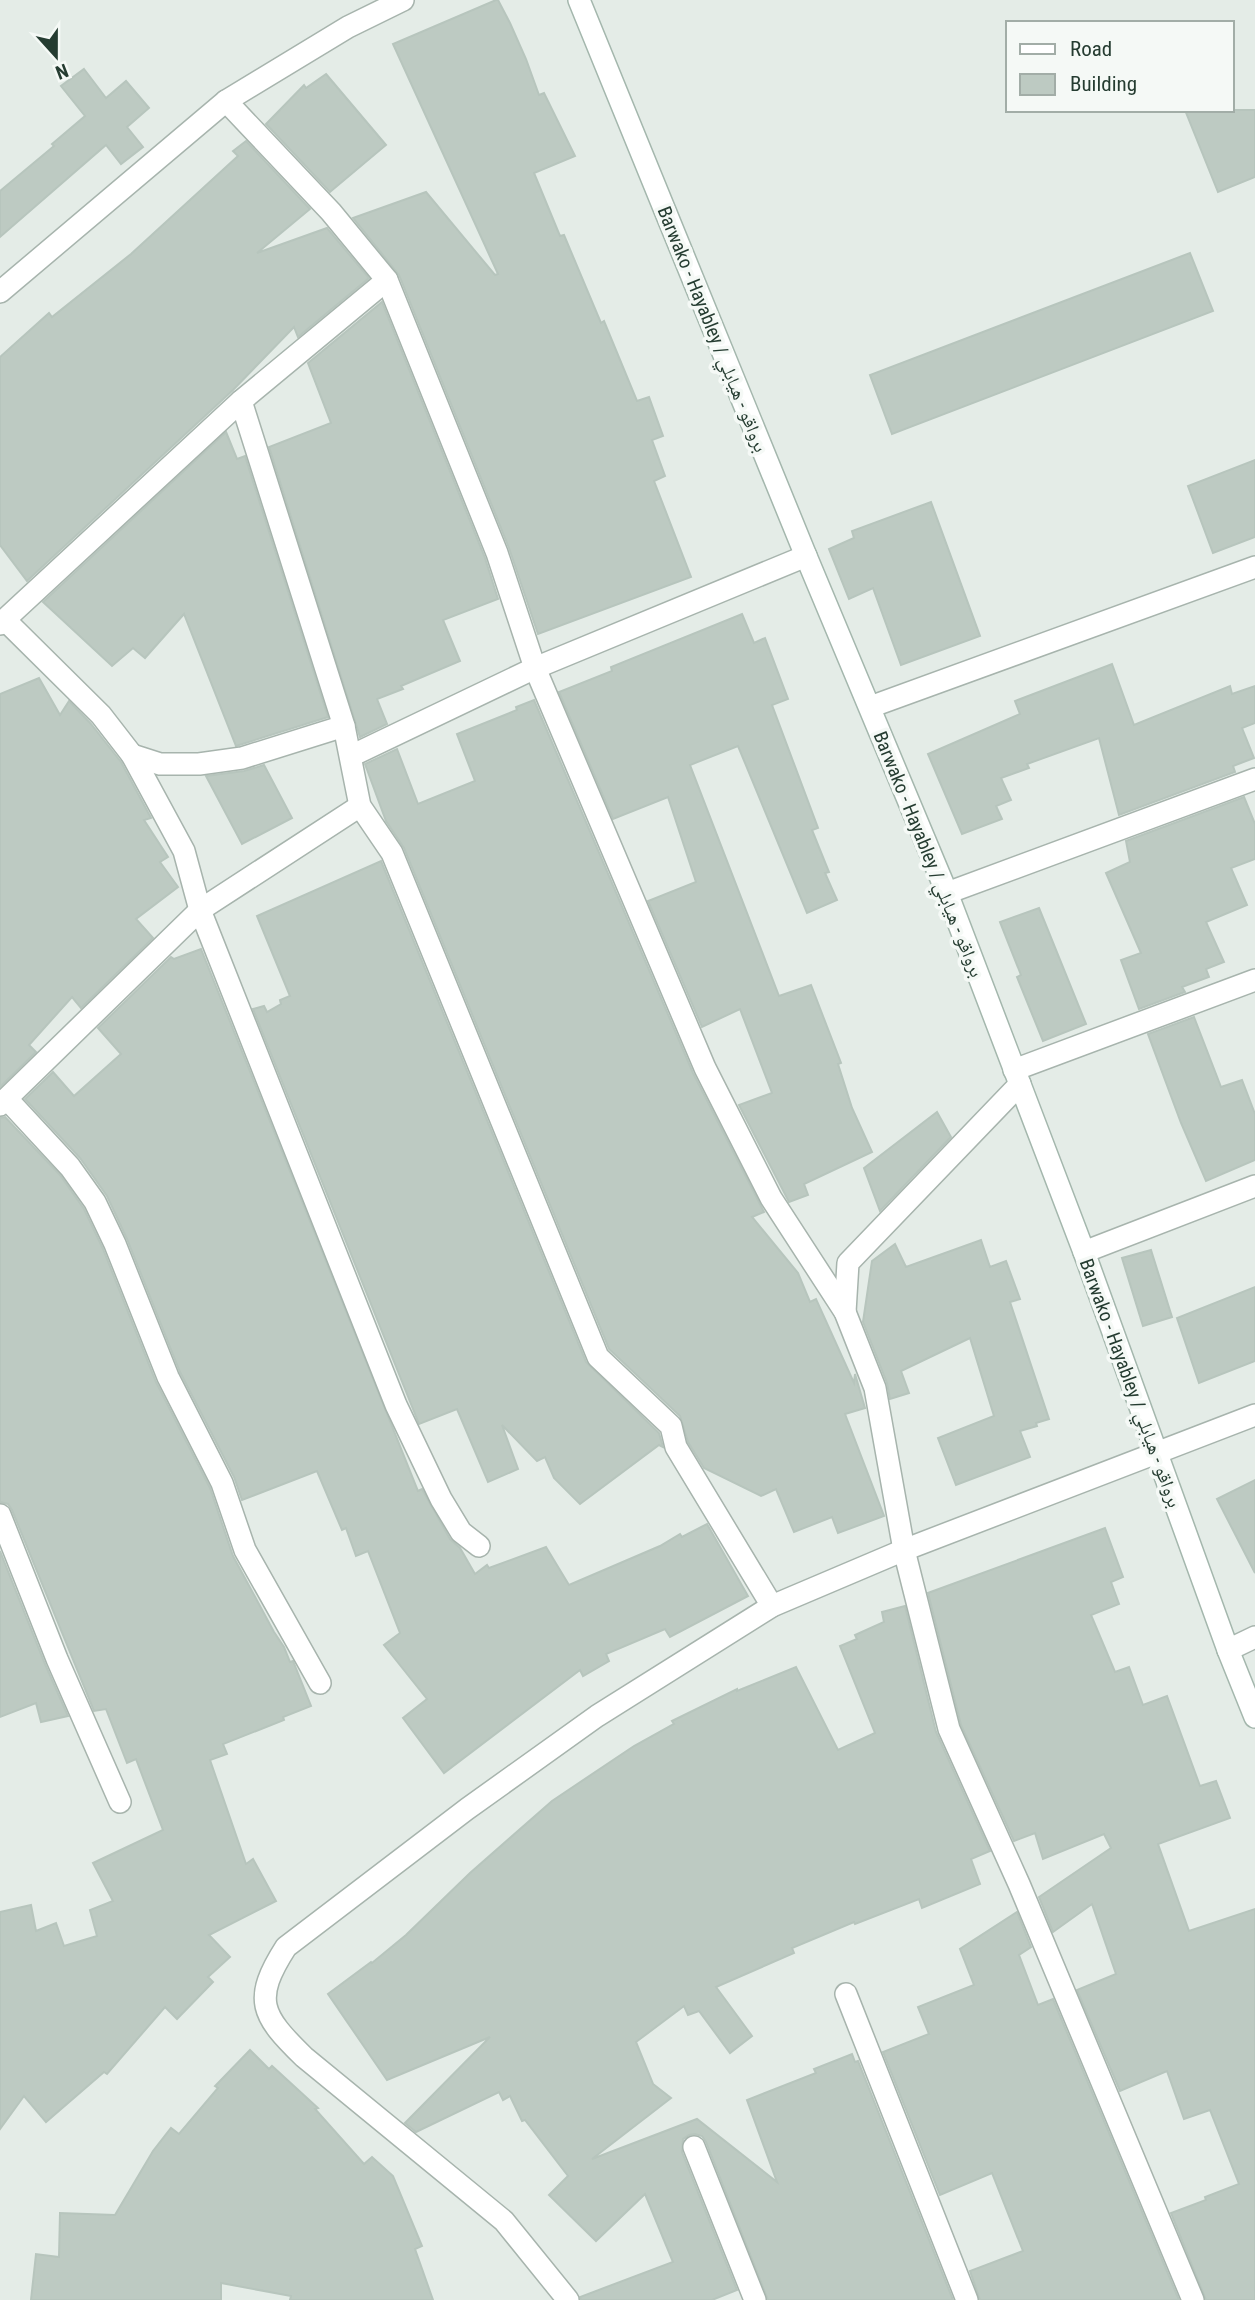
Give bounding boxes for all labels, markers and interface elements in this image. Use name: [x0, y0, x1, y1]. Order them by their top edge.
north arrow: [21, 21, 91, 91]
legend: [1006, 21, 1234, 112]
text: Road: [1070, 37, 1112, 61]
text: N: [52, 59, 71, 84]
text: Building: [1070, 72, 1137, 96]
street label: Barwako - Hayabley / برواقو - هيابلي: [649, 203, 772, 457]
street label: Barwako - Hayabley / برواقو - هيابلي: [865, 728, 988, 982]
street label: Barwako - Hayabley / برواقو - هيابلي: [1071, 1256, 1186, 1512]

